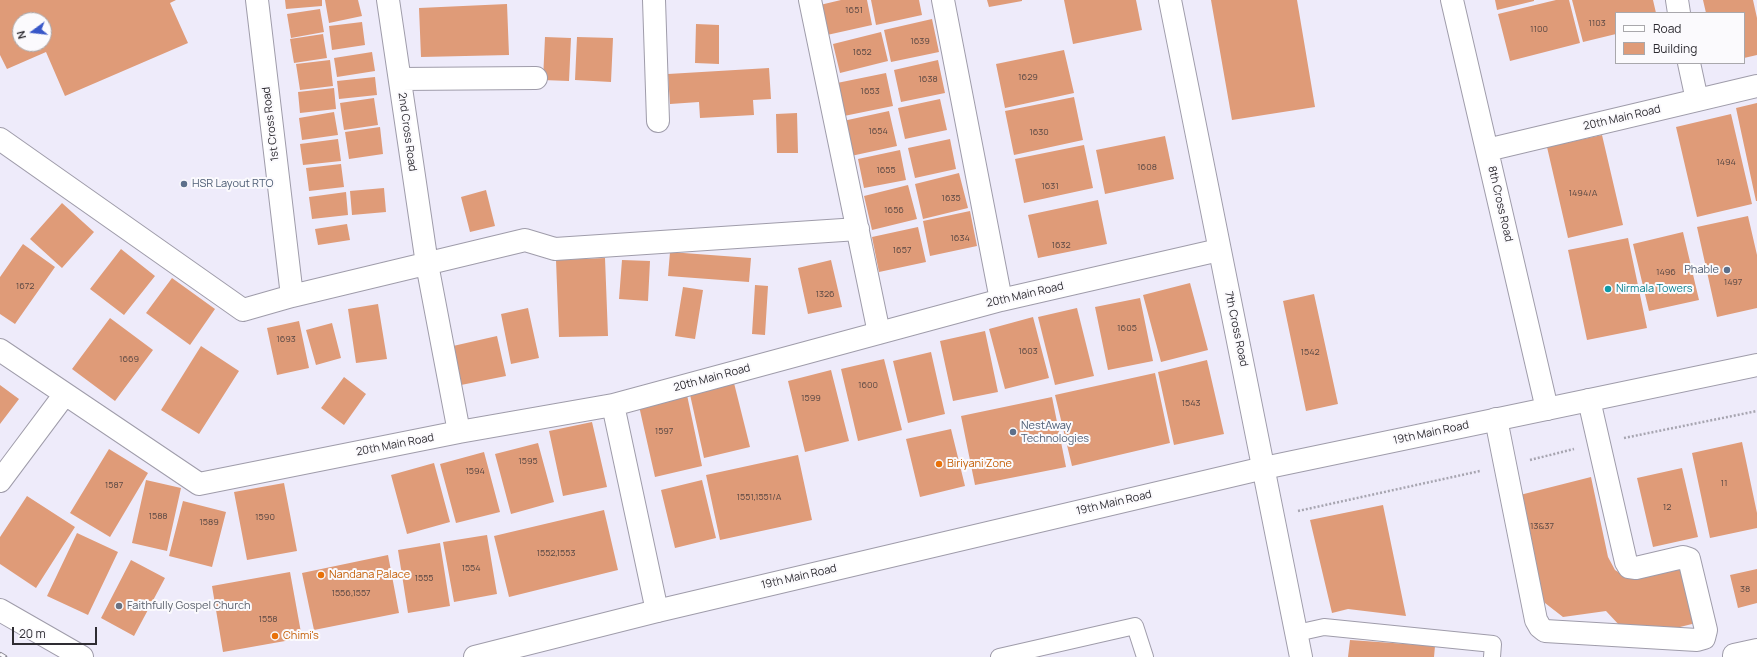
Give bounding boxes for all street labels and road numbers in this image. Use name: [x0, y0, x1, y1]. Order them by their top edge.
street label: 1st Cross Road: [260, 86, 282, 162]
street label: 2nd Cross Road: [395, 92, 419, 172]
street label: 20th Main Road: [1582, 103, 1662, 133]
street label: 8th Cross Road: [1485, 165, 1515, 243]
street label: 20th Main Road: [985, 280, 1065, 310]
street label: 7th Cross Road: [1222, 290, 1250, 368]
street label: 20th Main Road: [672, 361, 752, 395]
street label: 19th Main Road: [1392, 419, 1470, 447]
street label: 20th Main Road: [355, 431, 435, 459]
street label: 19th Main Road: [1075, 488, 1153, 518]
street label: 19th Main Road: [760, 562, 838, 592]

